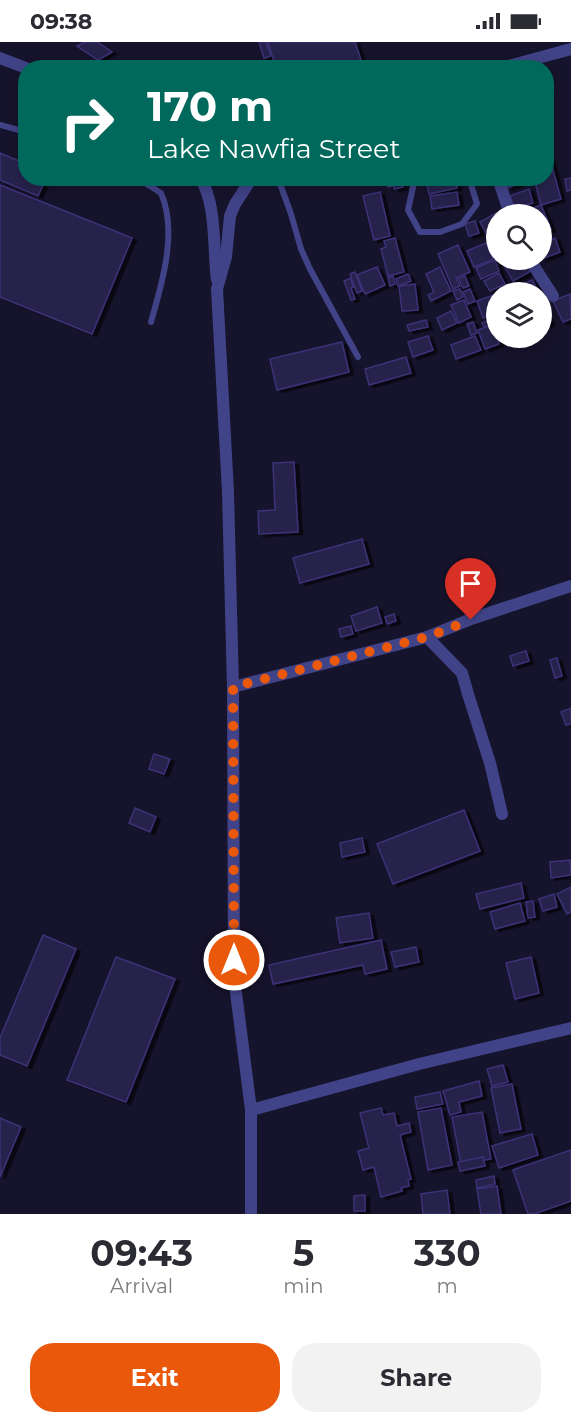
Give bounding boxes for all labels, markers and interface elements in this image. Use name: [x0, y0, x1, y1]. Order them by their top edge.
text: 09:38: [30, 8, 92, 35]
text: 170 m: [147, 80, 273, 132]
icon: right: [48, 84, 126, 162]
text: Lake Nawfia Street: [147, 132, 400, 165]
map controls: [486, 204, 552, 348]
button: search: [486, 204, 552, 270]
button: layers: [486, 282, 552, 348]
pin: [445, 558, 496, 620]
icon: arrive: [454, 567, 487, 600]
position arrow: [202, 928, 266, 992]
text: 09:43: [90, 1231, 193, 1275]
text: 5: [293, 1231, 314, 1275]
text: 330: [414, 1231, 481, 1275]
text: Arrival: [110, 1274, 173, 1298]
text: min: [283, 1274, 323, 1298]
text: m: [437, 1274, 458, 1298]
button: Exit: [30, 1343, 280, 1412]
button: Share: [292, 1343, 541, 1412]

